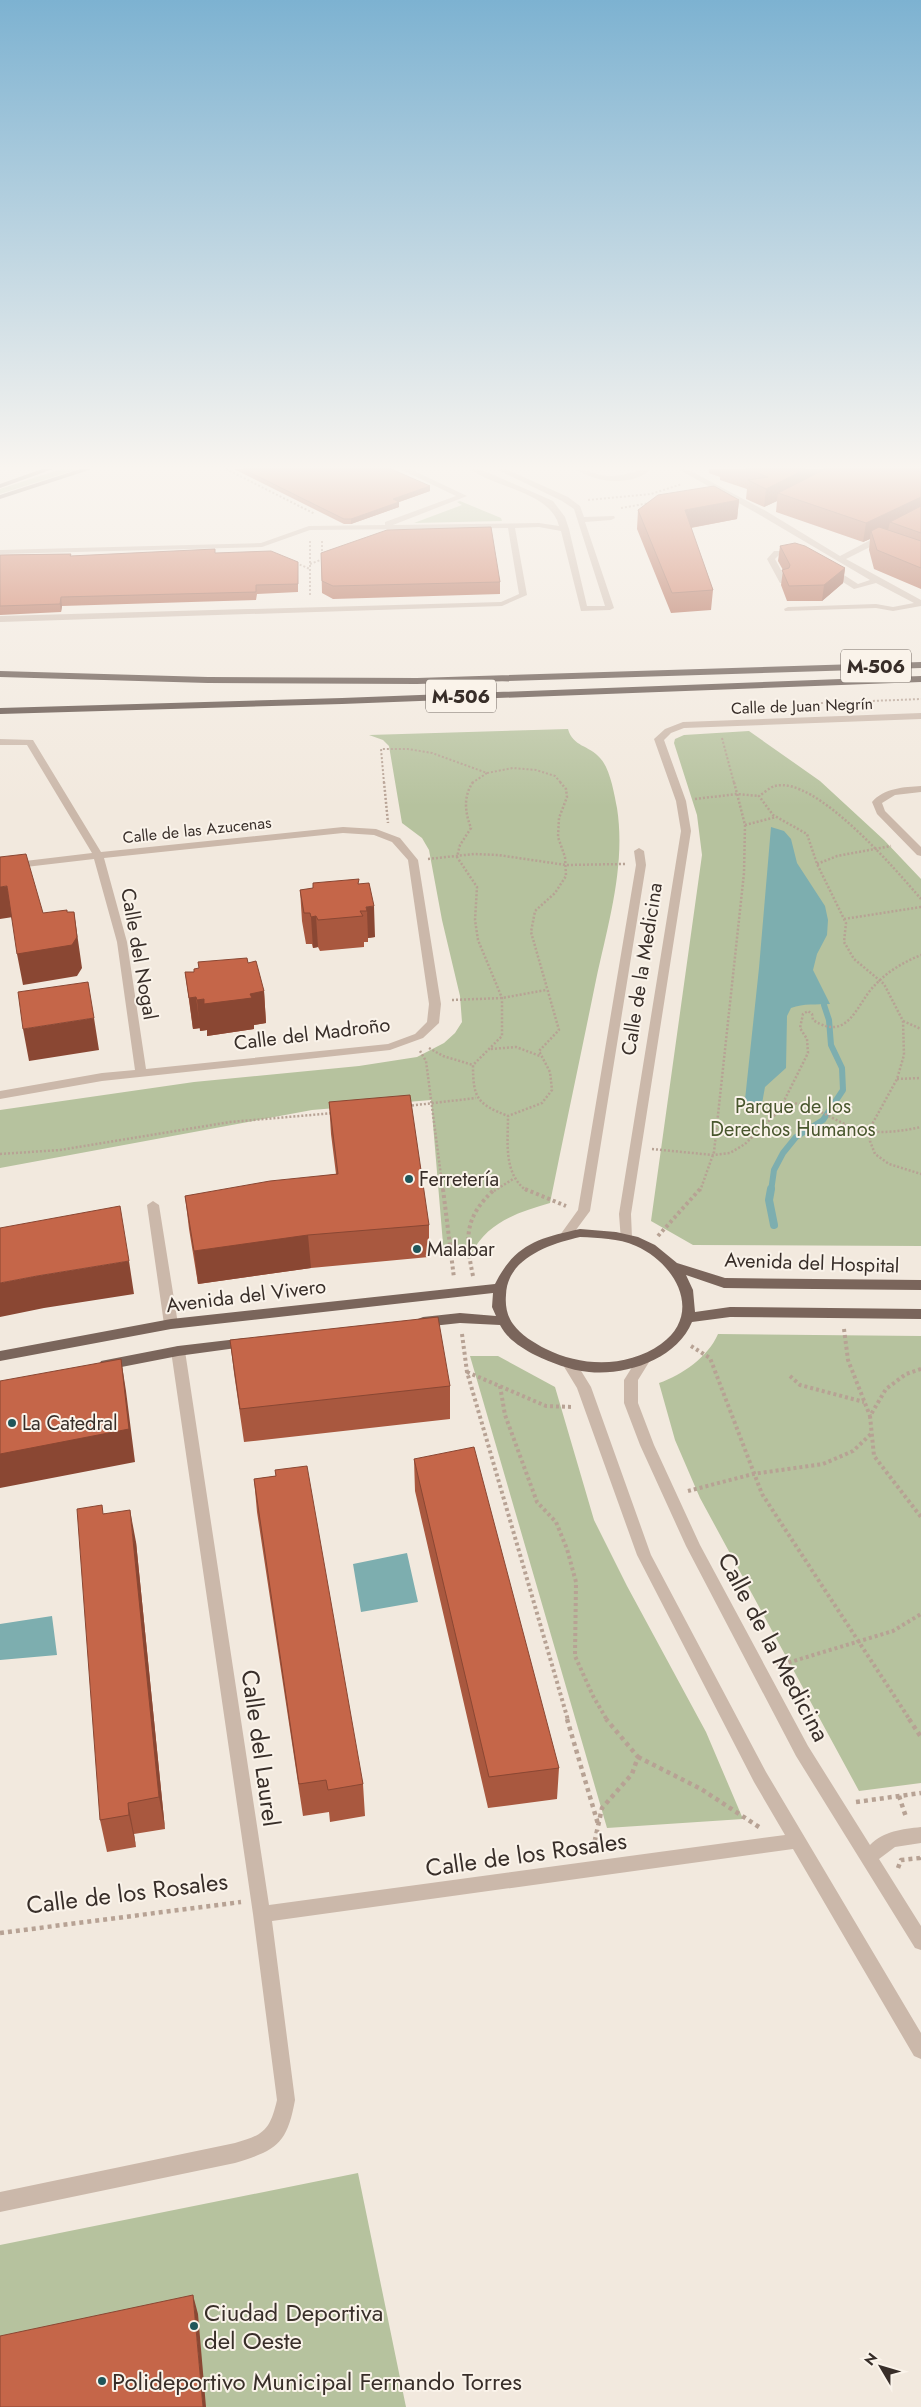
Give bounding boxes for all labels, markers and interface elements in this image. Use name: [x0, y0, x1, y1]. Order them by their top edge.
road number: M-506: [841, 649, 911, 682]
road number: M-506: [426, 679, 496, 712]
street label: Calle de Juan Negrín: [731, 692, 873, 720]
street label: Calle de las Azucenas: [122, 811, 272, 849]
street label: Calle de la Medicina: [614, 880, 670, 1058]
street label: Calle del Nogal: [113, 886, 165, 1022]
street label: Calle del Madroño: [232, 1010, 392, 1058]
park label: Parque de los Derechos Humanos: [710, 1092, 876, 1144]
place label: Ferretería: [419, 1165, 499, 1194]
marker: Ferretería: [403, 1173, 415, 1185]
place label: Malabar: [427, 1235, 495, 1264]
marker: Malabar: [411, 1243, 423, 1255]
street label: Avenida del Hospital: [724, 1245, 900, 1281]
street label: Avenida del Vivero: [164, 1272, 328, 1320]
place label: La Catedral: [22, 1409, 118, 1438]
marker: La Catedral: [6, 1417, 18, 1429]
street label: Calle de la Medicina: [709, 1546, 839, 1748]
street label: Calle del Laurel: [233, 1667, 289, 1829]
street label: Calle de los Rosales: [423, 1823, 629, 1885]
street label: Calle de los Rosales: [24, 1863, 230, 1923]
place label: Ciudad Deportiva del Oeste: [204, 2295, 383, 2358]
marker: Ciudad Deportiva del Oeste: [188, 2320, 200, 2332]
north arrow: [856, 2342, 906, 2392]
text: N: [859, 2348, 882, 2370]
place label: Polideportivo Municipal Fernando Torres: [112, 2364, 522, 2399]
marker: Polideportivo Municipal Fernando Torres: [96, 2375, 108, 2387]

